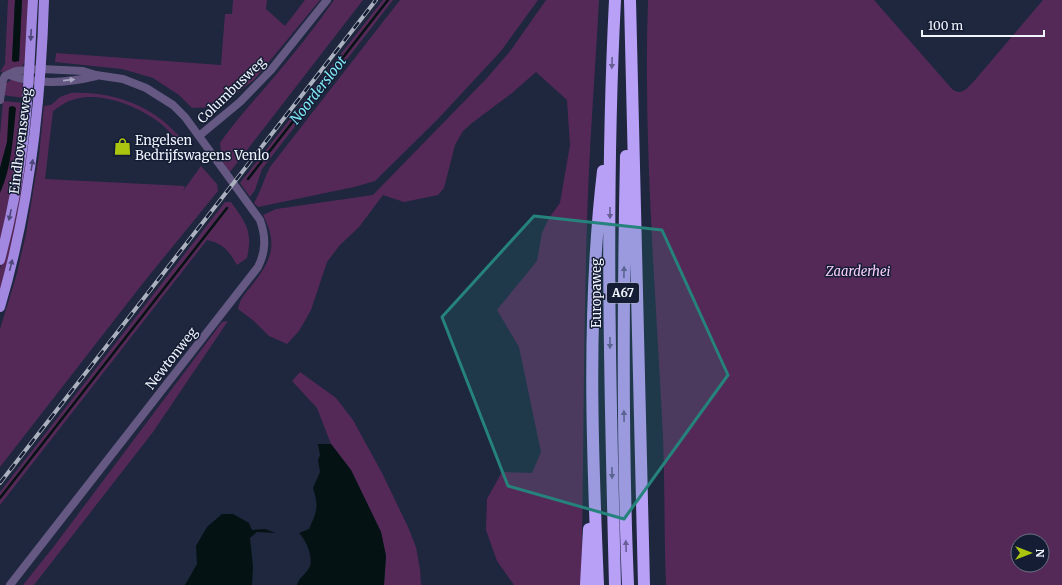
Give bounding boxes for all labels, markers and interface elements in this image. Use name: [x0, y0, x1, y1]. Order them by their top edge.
scale bar: [922, 12, 1044, 38]
text: 100 m: [928, 18, 963, 33]
one-way arrow: [28, 29, 34, 42]
water label: Noordersloot: [286, 52, 350, 128]
street label: Columbusweg: [194, 53, 269, 127]
one-way arrow: [609, 57, 615, 70]
one-way arrow: [63, 77, 75, 84]
street label: Eindhovenseweg: [6, 87, 35, 195]
place label: Engelsen Bedrijfswagens Venlo: [135, 132, 269, 164]
shop icon: Engelsen Bedrijfswagens Venlo: [112, 137, 132, 157]
one-way arrow: [29, 159, 35, 171]
one-way arrow: [607, 207, 613, 220]
one-way arrow: [7, 209, 13, 221]
street label: Europaweg: [588, 258, 605, 328]
one-way arrow: [8, 259, 14, 271]
park label: Zaarderhei: [825, 263, 890, 280]
one-way arrow: [621, 265, 627, 278]
road number: A67: [607, 283, 639, 303]
street label: Newtonweg: [142, 324, 201, 393]
one-way arrow: [607, 337, 613, 350]
one-way arrow: [621, 409, 627, 422]
one-way arrow: [609, 467, 615, 480]
north arrow: [1010, 533, 1050, 573]
one-way arrow: [623, 540, 630, 552]
text: N: [1033, 549, 1047, 558]

